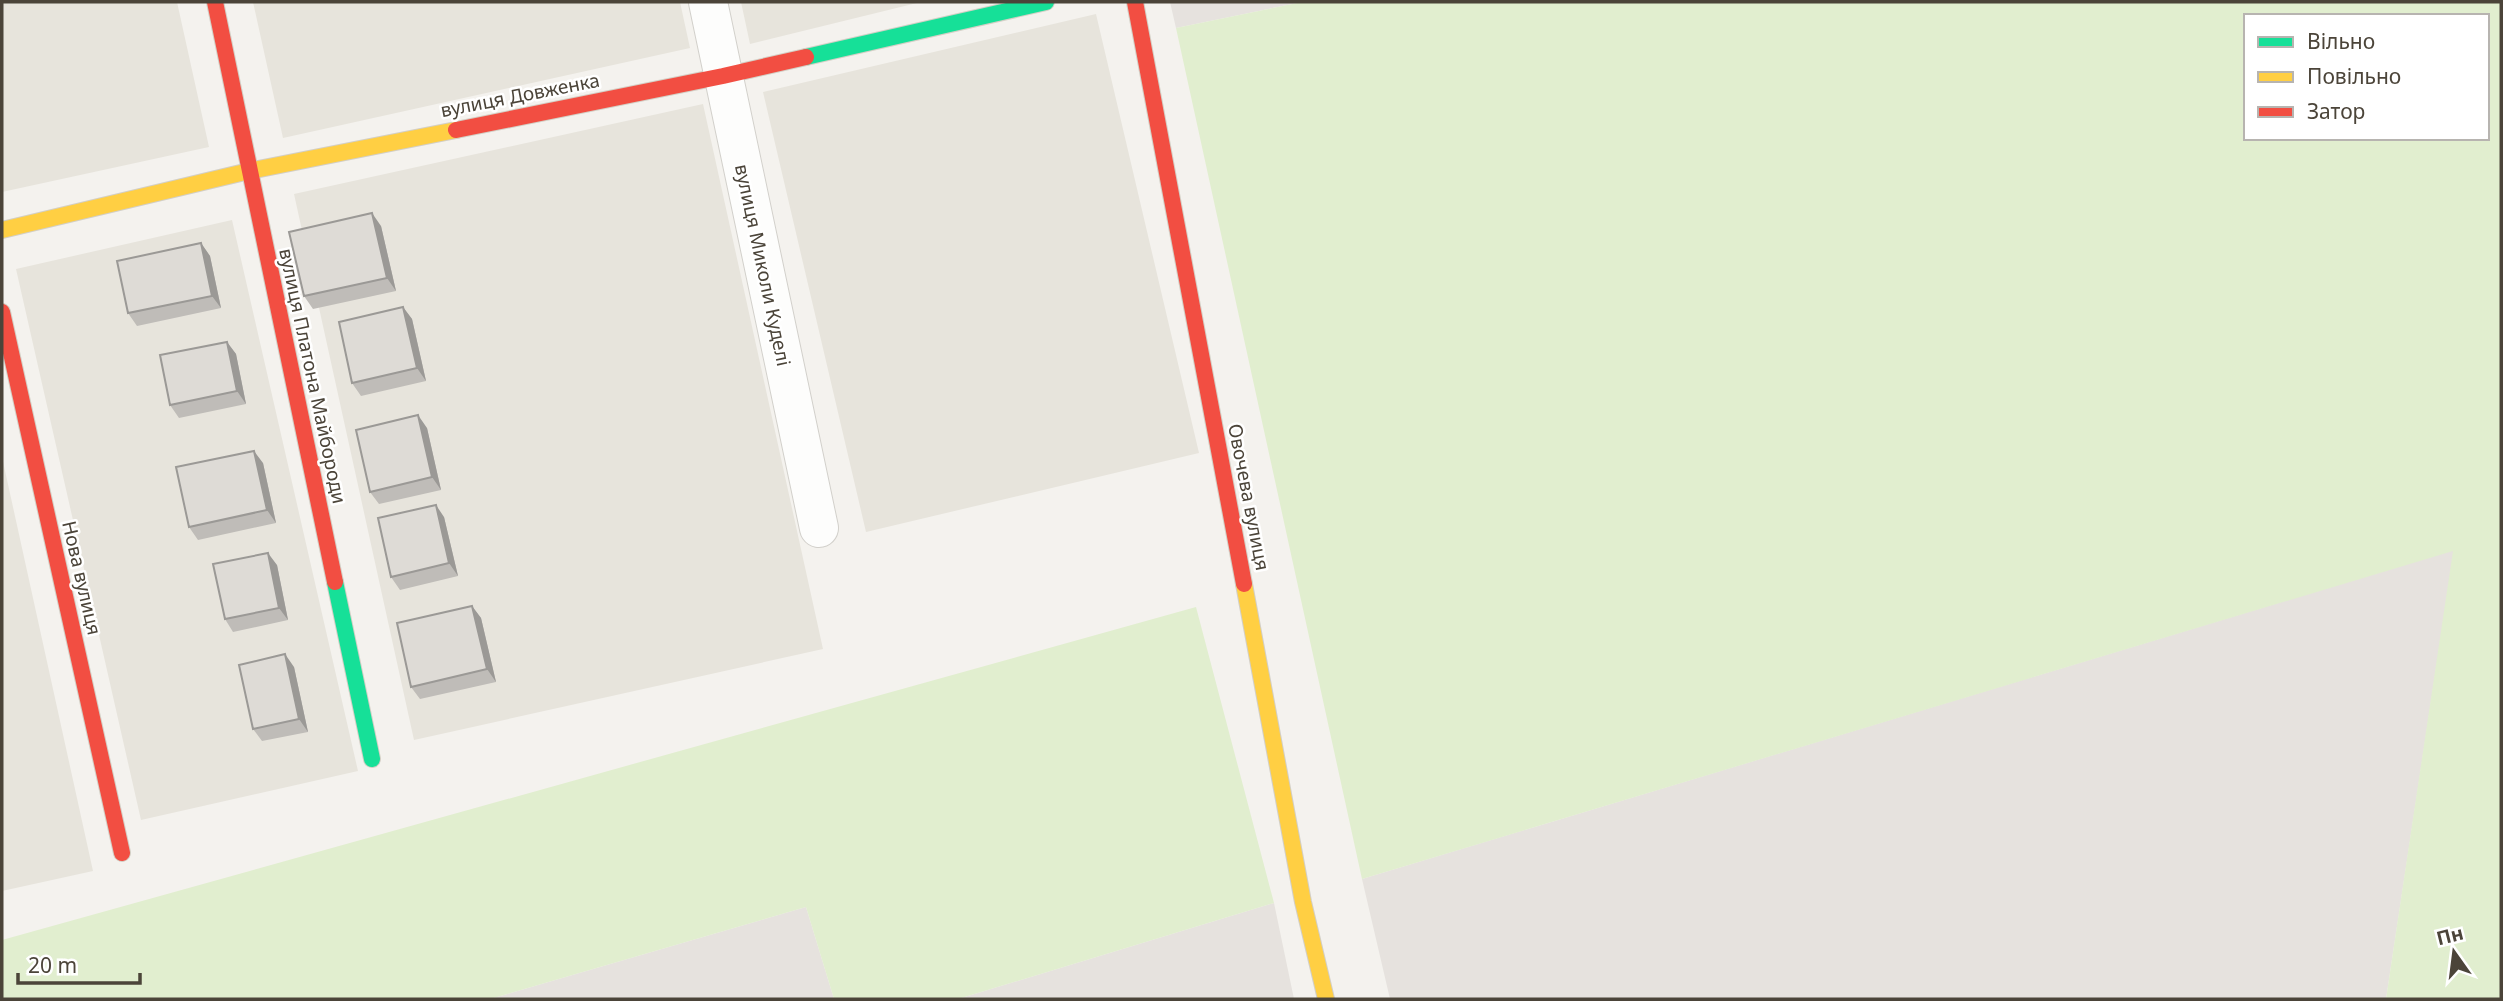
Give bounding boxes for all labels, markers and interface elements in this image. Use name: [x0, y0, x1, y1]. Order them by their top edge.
legend: [2244, 14, 2489, 140]
text: Вільно: [2307, 27, 2375, 55]
text: Повільно: [2307, 62, 2401, 90]
street label: вулиця Довженка: [438, 67, 602, 123]
text: Затор: [2307, 97, 2365, 125]
street label: вулиця Миколи Куделі: [729, 161, 797, 369]
street label: вулиця Платона Майбороди: [273, 246, 353, 506]
street label: Овочева вулиця: [1222, 421, 1276, 573]
street label: Нова вулиця: [56, 518, 108, 638]
north arrow: [2419, 917, 2489, 987]
text: Пн: [2434, 920, 2466, 951]
scale bar: [18, 942, 140, 986]
text: 20 m: [28, 951, 77, 979]

